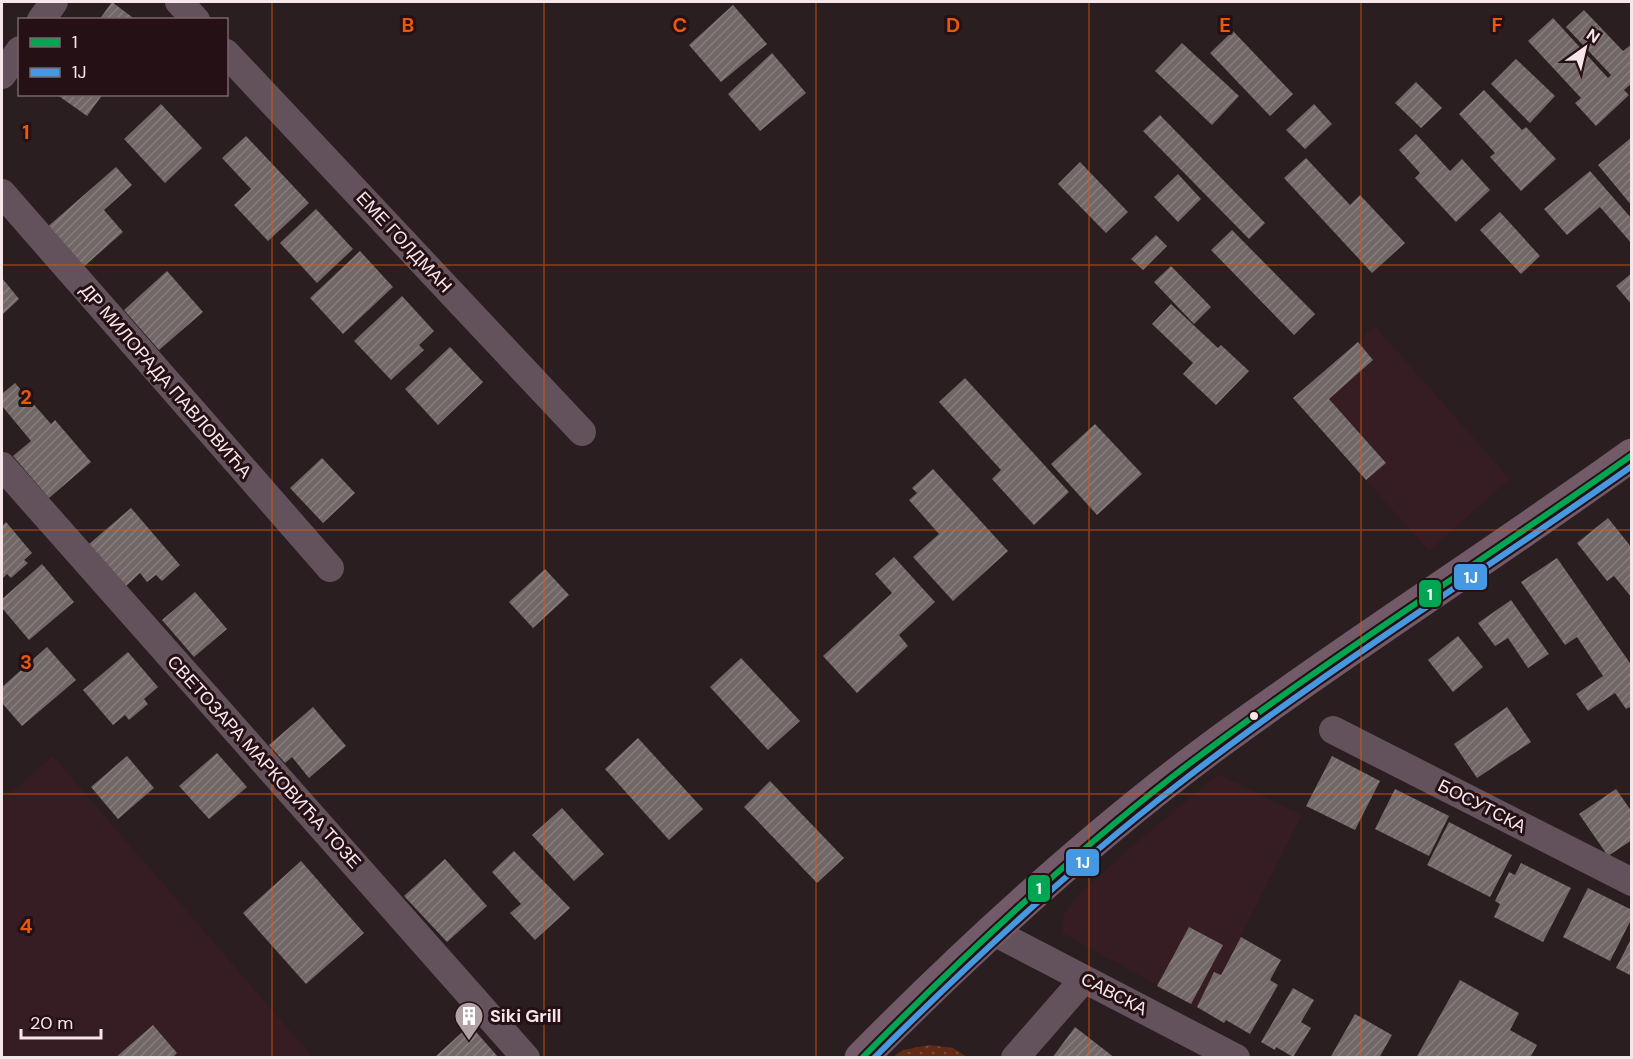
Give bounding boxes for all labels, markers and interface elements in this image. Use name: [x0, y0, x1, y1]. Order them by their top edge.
text: B: [402, 12, 414, 38]
text: C: [673, 12, 687, 38]
text: D: [946, 12, 960, 38]
text: E: [1219, 12, 1231, 38]
text: F: [1491, 12, 1503, 38]
legend: [18, 18, 228, 96]
north arrow: [1555, 18, 1615, 78]
text: N: [1582, 24, 1604, 48]
text: 1: [72, 30, 78, 54]
text: 1J: [72, 60, 87, 84]
text: 1: [22, 119, 30, 145]
street label: ЕМЕ ГОЛДМАН: [351, 186, 457, 298]
street label: ДР МИЛОРАДА ПАВЛОВИЋА: [75, 279, 257, 483]
text: 2: [20, 384, 32, 410]
line badge: 1J: [1453, 563, 1488, 591]
text: 1J: [1464, 567, 1478, 588]
line badge: 1: [1418, 579, 1442, 608]
text: 1: [1427, 584, 1433, 605]
text: 3: [20, 649, 32, 675]
street label: СВЕТОЗАРА МАРКОВИЋА ТОЗЕ: [162, 650, 366, 874]
unlabelled marker: [1248, 710, 1260, 722]
street label: БОСУТСКА: [1434, 774, 1530, 838]
line badge: 1J: [1065, 848, 1100, 877]
text: 1J: [1076, 852, 1090, 873]
line badge: 1: [1027, 874, 1051, 903]
text: 1: [1036, 878, 1042, 899]
text: 4: [20, 913, 33, 939]
street label: САВСКА: [1077, 967, 1151, 1021]
building icon: Siki Grill: [453, 1000, 485, 1042]
scale bar: [21, 1002, 100, 1040]
place label: Siki Grill: [490, 1004, 561, 1028]
text: 20 m: [30, 1011, 73, 1035]

